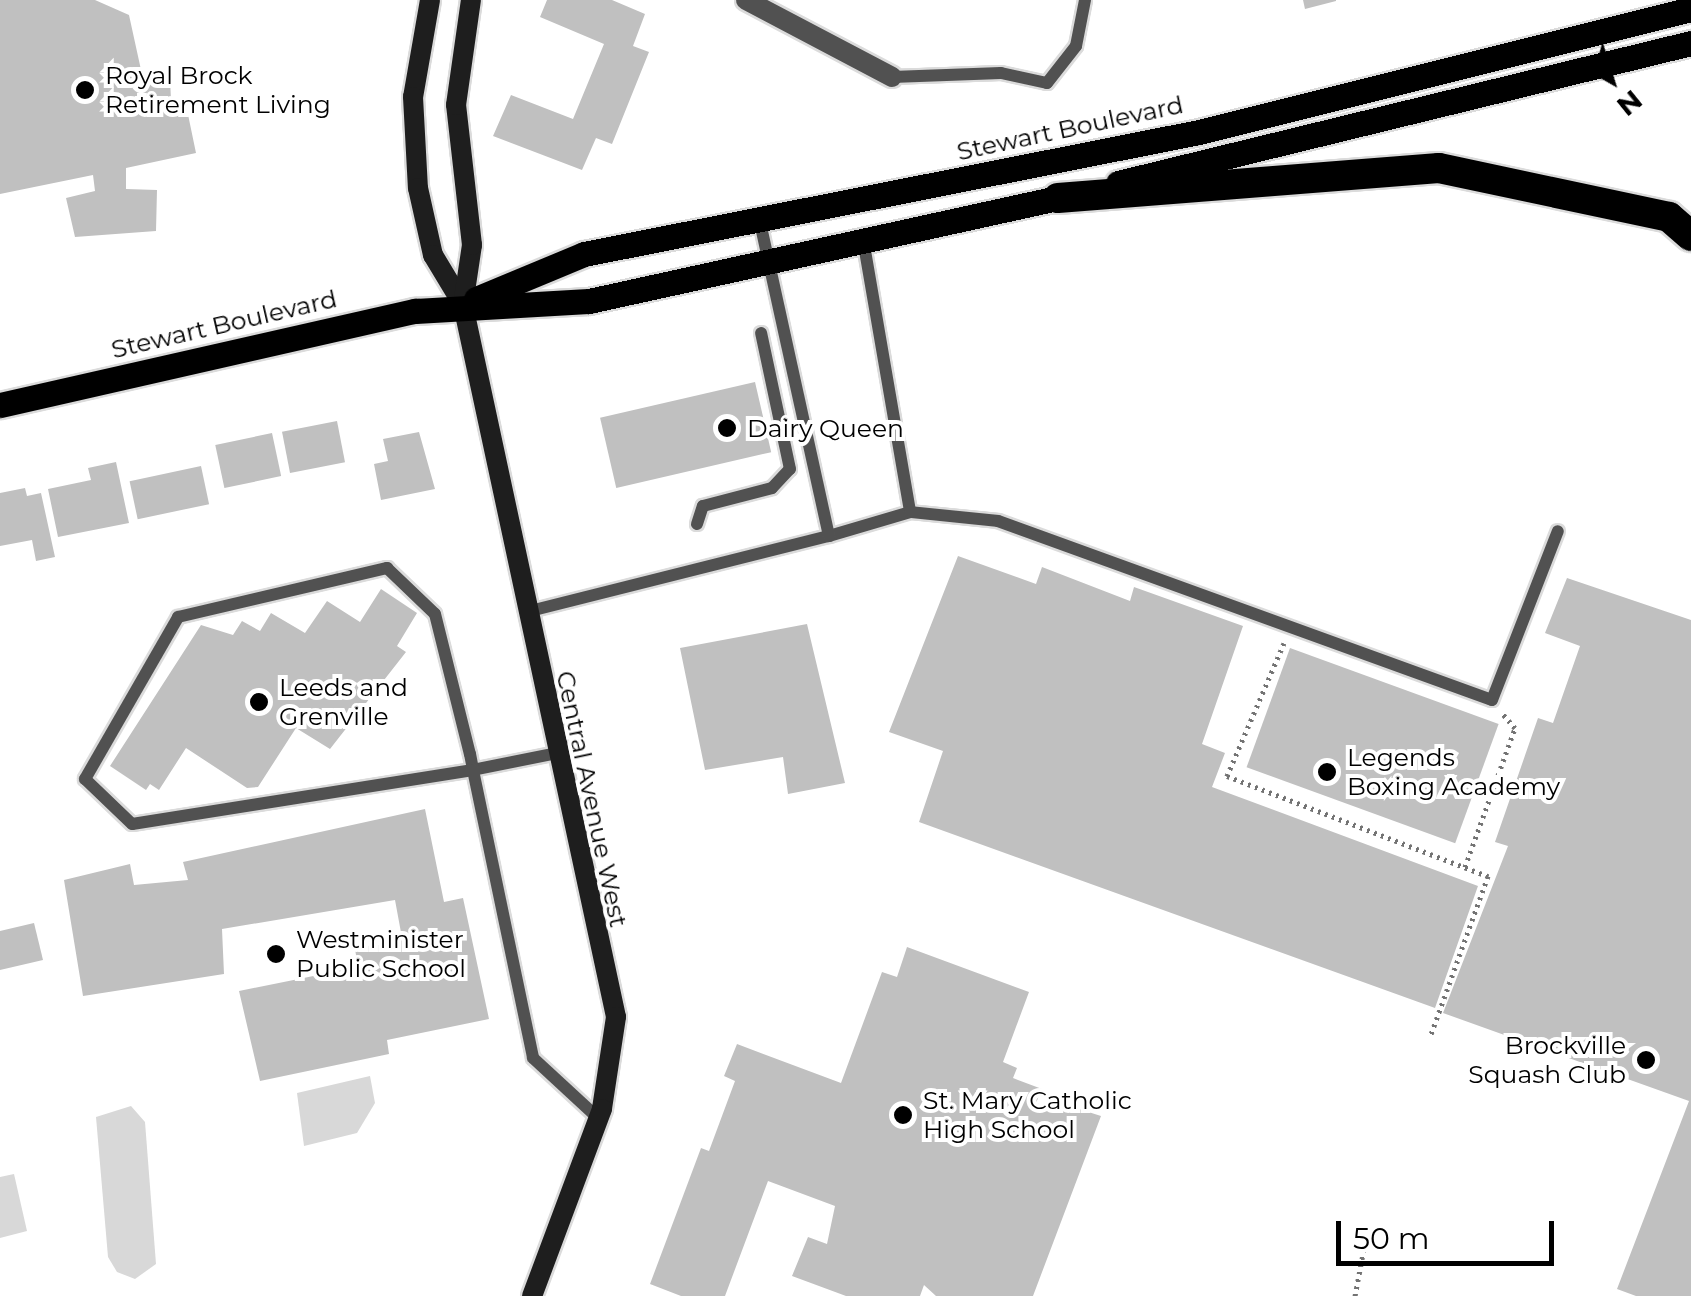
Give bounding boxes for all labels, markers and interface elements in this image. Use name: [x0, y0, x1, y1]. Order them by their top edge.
north arrow: [1561, 30, 1661, 130]
place label: Royal Brock Retirement Living: [105, 61, 331, 120]
marker: Royal Brock Retirement Living: [74, 79, 96, 101]
text: N: [1610, 83, 1649, 124]
street label: Stewart Boulevard: [954, 89, 1186, 167]
street label: Stewart Boulevard: [108, 283, 340, 365]
place label: Dairy Queen: [747, 413, 904, 443]
marker: Dairy Queen: [716, 417, 738, 439]
street label: Central Avenue West: [550, 668, 634, 930]
place label: Leeds and Grenville: [279, 673, 408, 732]
marker: Leeds and Grenville: [248, 691, 270, 713]
place label: Legends Boxing Academy: [1347, 743, 1560, 802]
marker: Legends Boxing Academy: [1316, 761, 1338, 783]
place label: Westminister Public School: [296, 925, 466, 984]
marker: Westminister Public School: [265, 943, 287, 965]
place label: Brockville Squash Club: [1468, 1031, 1626, 1090]
marker: Brockville Squash Club: [1635, 1049, 1657, 1071]
place label: St. Mary Catholic High School: [923, 1086, 1132, 1145]
marker: St. Mary Catholic High School: [892, 1104, 914, 1126]
scale bar: [1341, 1201, 1558, 1263]
text: 50 m: [1353, 1220, 1430, 1257]

